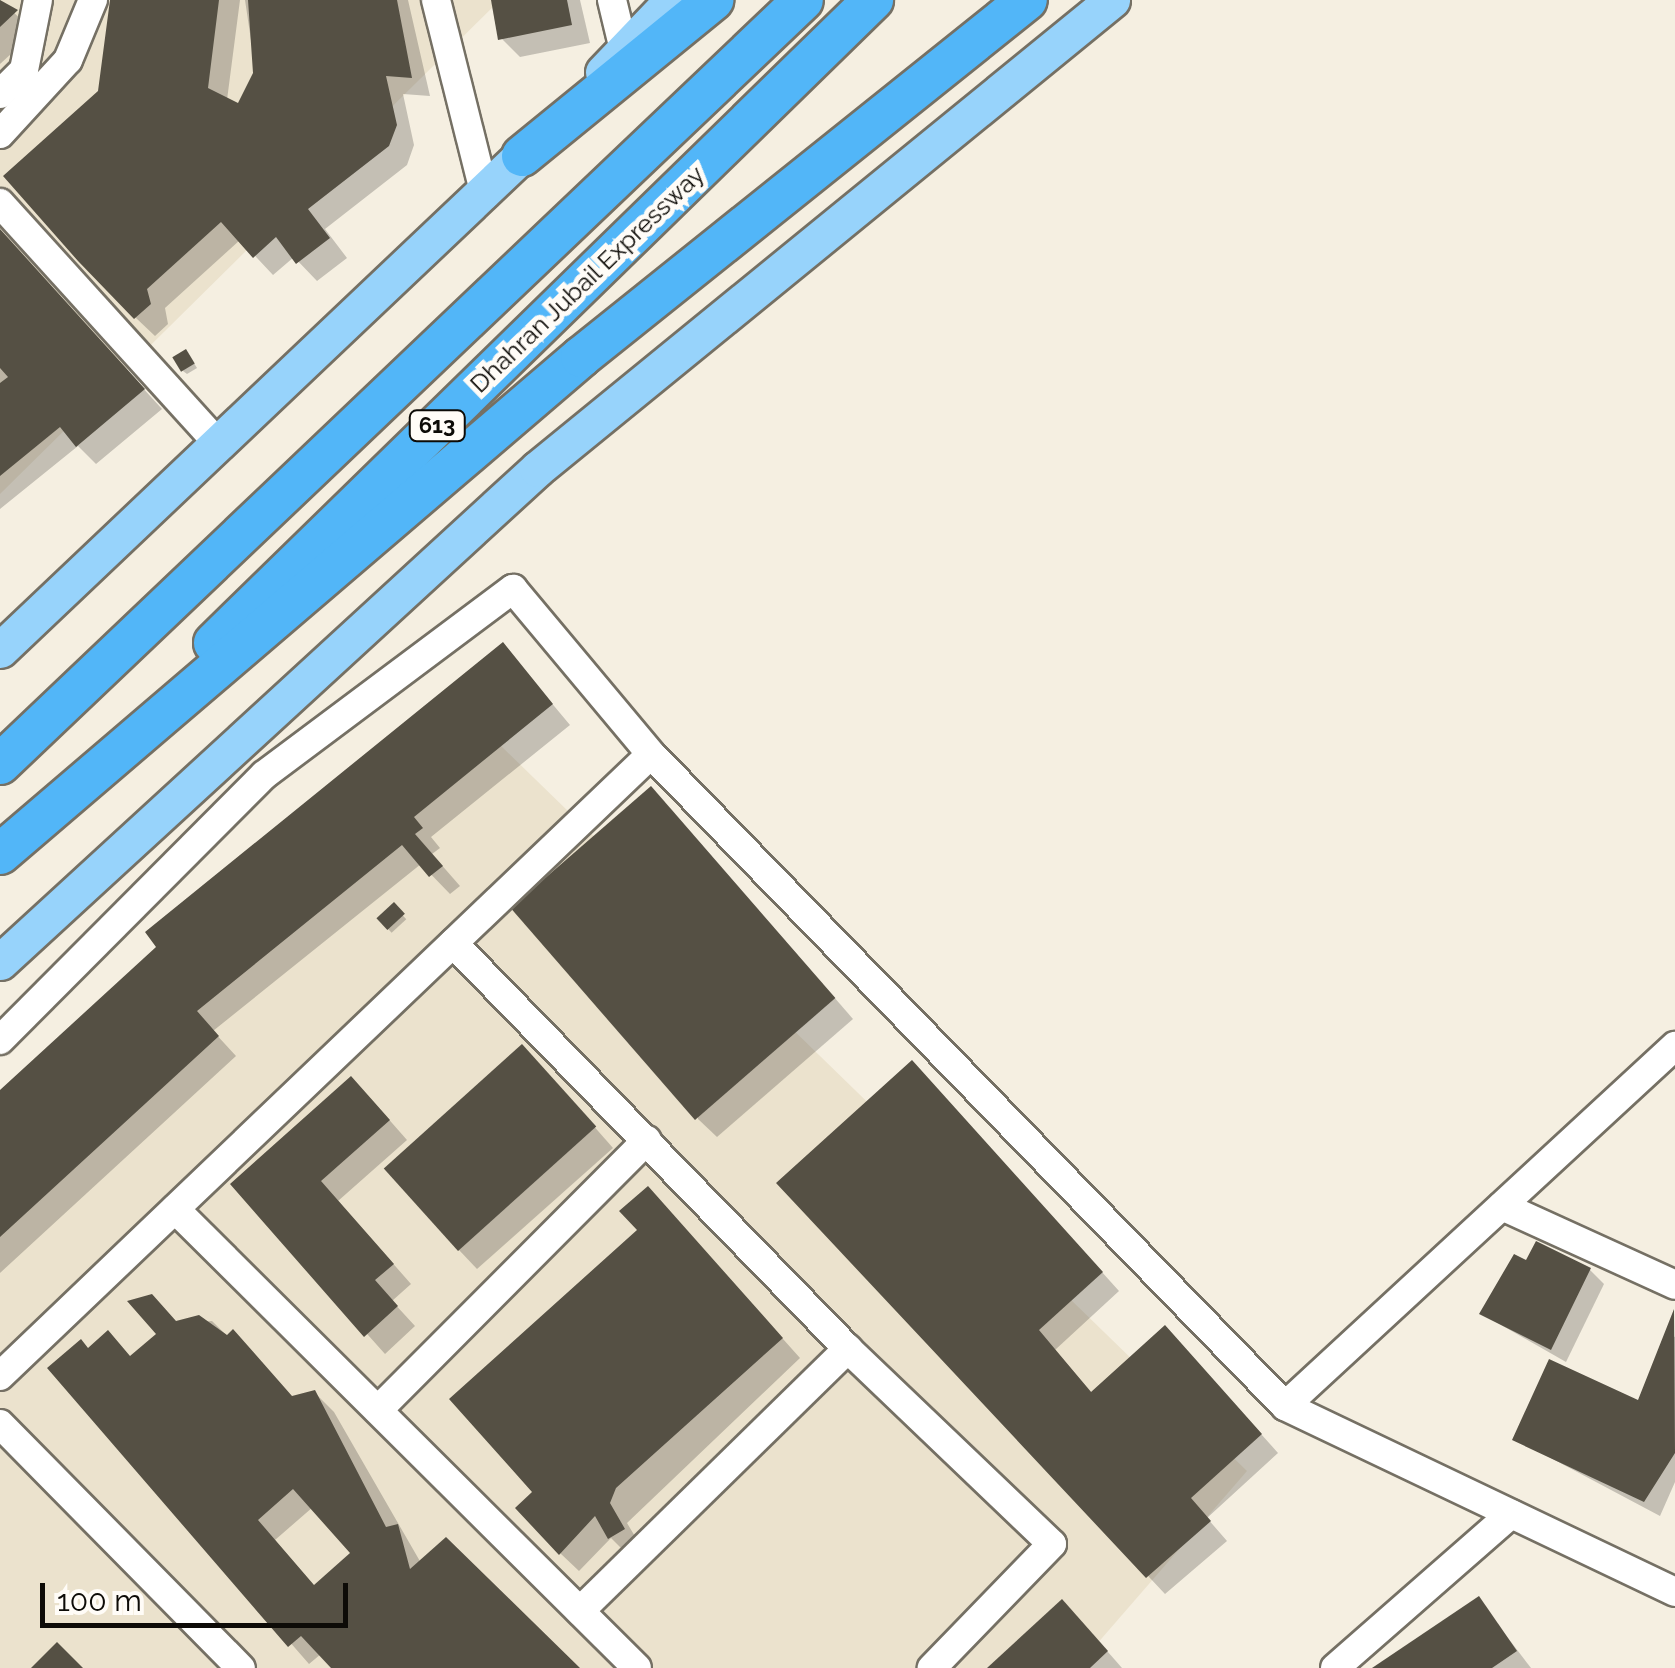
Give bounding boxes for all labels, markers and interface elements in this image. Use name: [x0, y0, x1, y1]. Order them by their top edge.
street label: Dhahran Jubail Expressway: [463, 159, 711, 399]
road number: 613: [407, 409, 467, 443]
scale bar: [45, 1563, 352, 1625]
text: 100 m: [57, 1583, 142, 1618]

